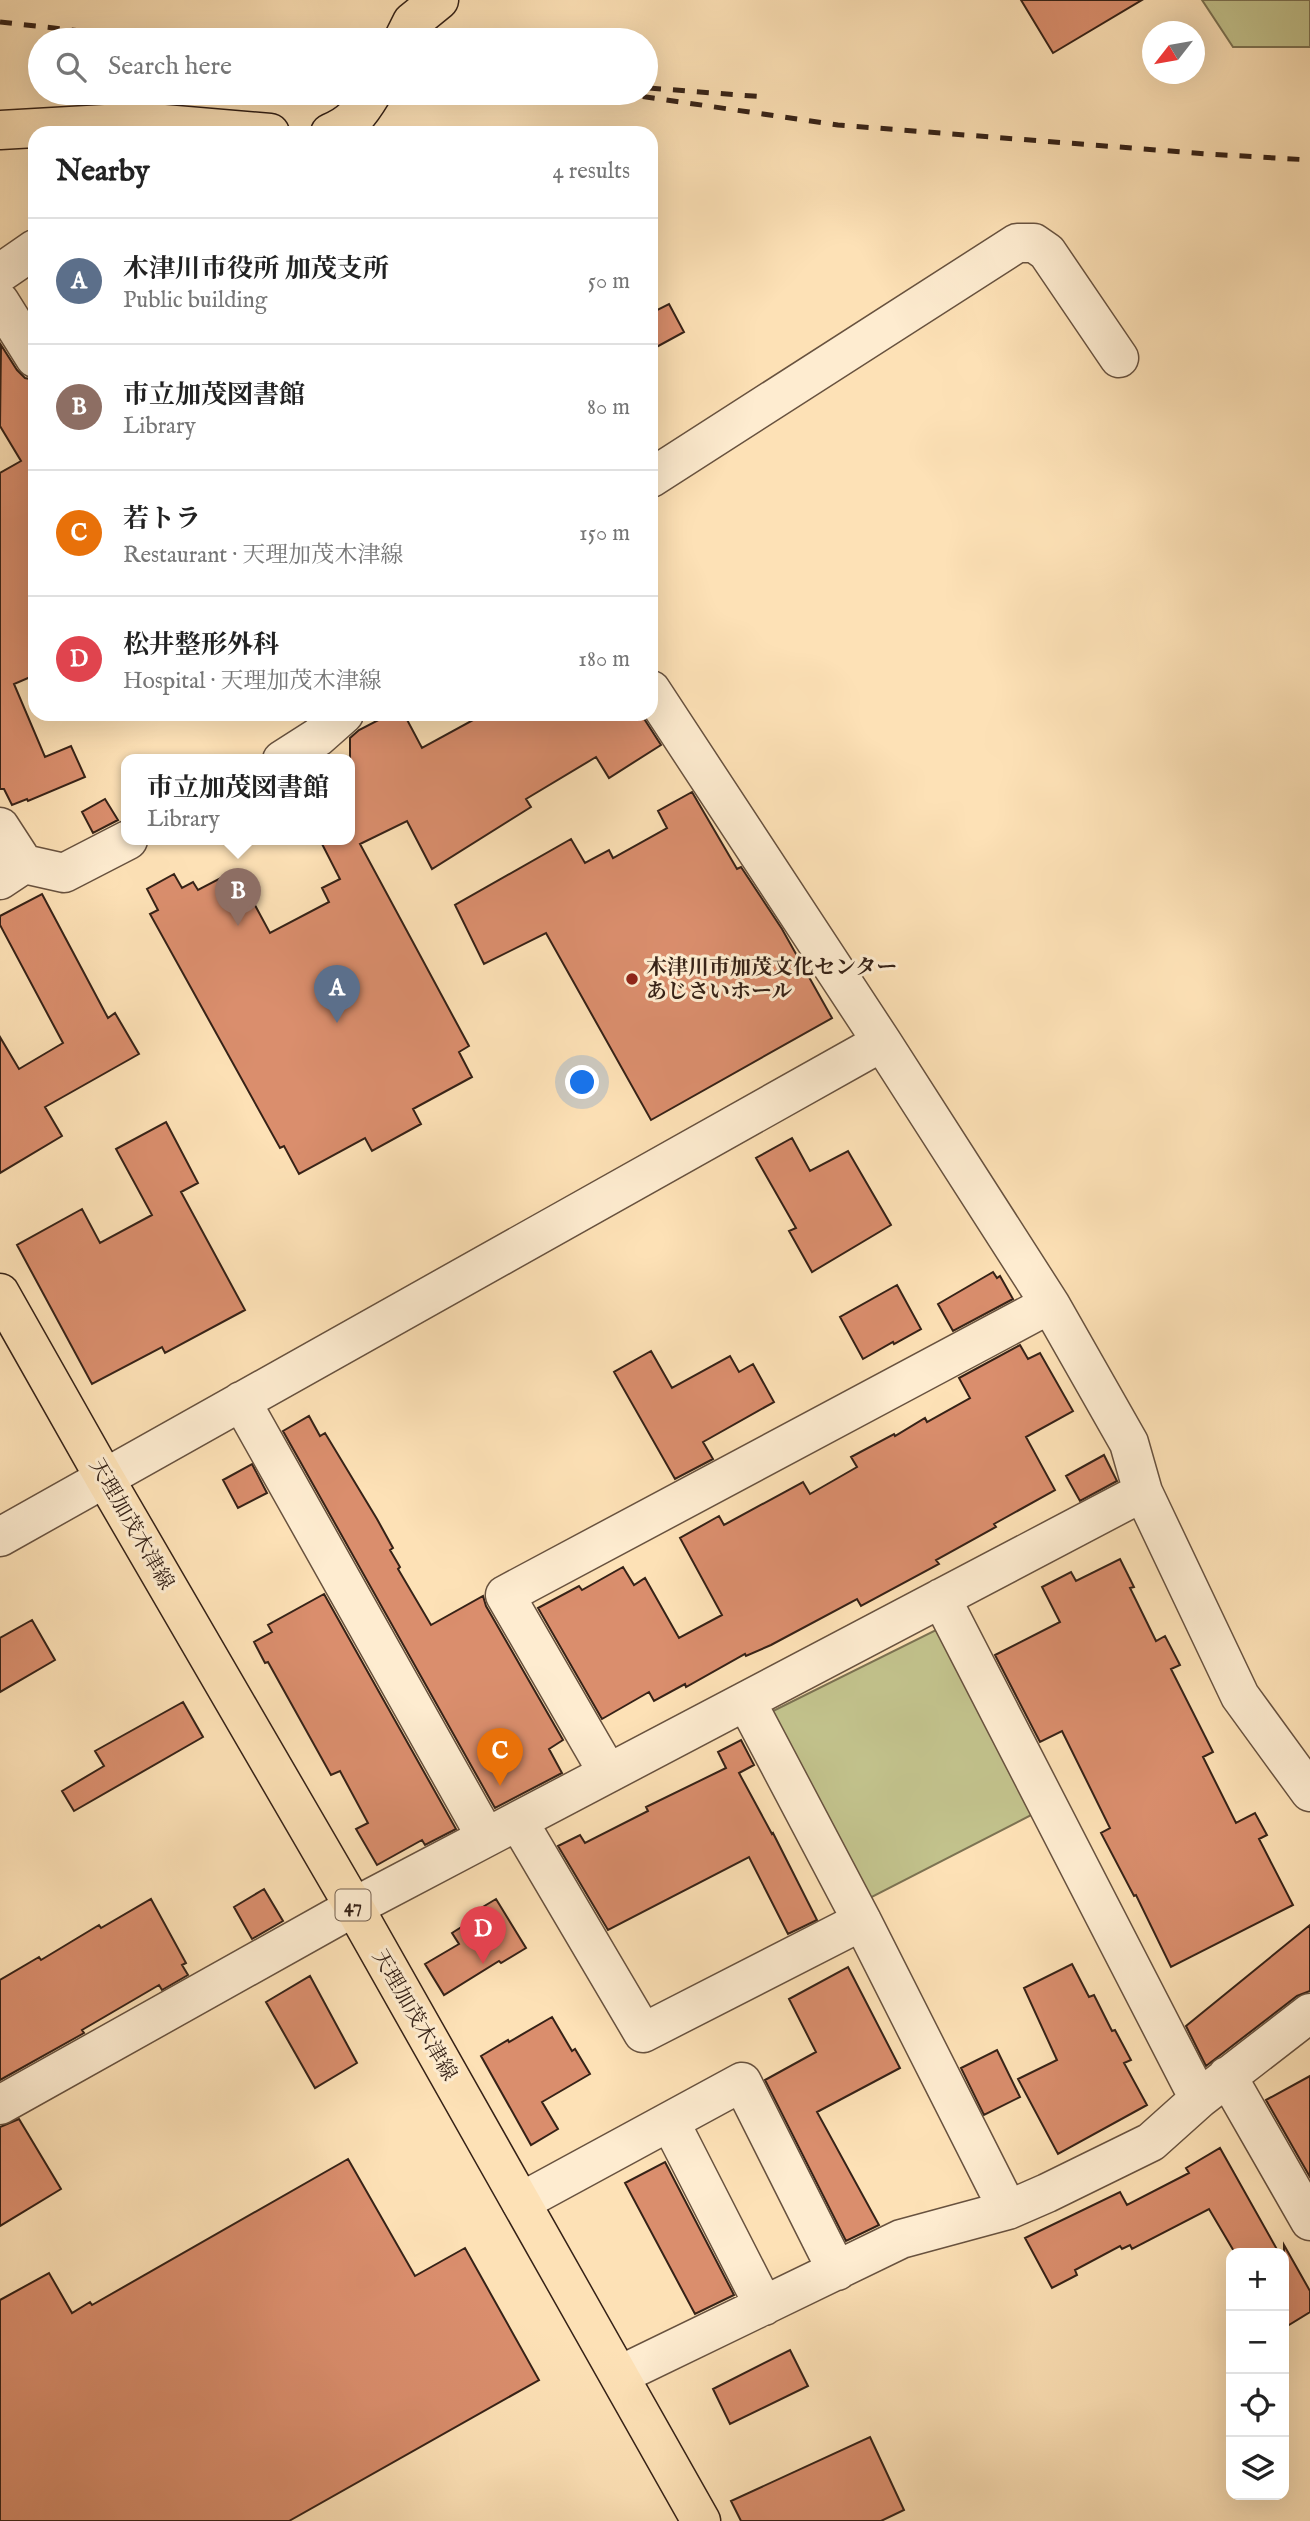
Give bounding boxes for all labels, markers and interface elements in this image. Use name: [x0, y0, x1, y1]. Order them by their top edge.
north arrow: [1142, 21, 1205, 84]
search box: [28, 28, 658, 105]
icon: search: [52, 48, 90, 86]
text: Search here: [108, 50, 232, 83]
text: Nearby: [56, 153, 149, 191]
text: 4 results: [552, 157, 630, 186]
text: 木津川市役所 加茂支所: [123, 253, 389, 286]
text: A: [71, 267, 87, 296]
text: 50 m: [588, 267, 630, 296]
text: Public building: [123, 286, 267, 315]
text: 市立加茂図書館: [123, 379, 305, 412]
text: B: [71, 393, 87, 422]
text: 80 m: [587, 393, 630, 422]
text: Library: [123, 412, 196, 441]
text: 若トラ: [123, 503, 201, 536]
text: C: [71, 519, 87, 548]
text: 150 m: [579, 519, 630, 548]
text: Restaurant · 天理加茂木津線: [123, 541, 403, 570]
text: 松井整形外科: [123, 629, 279, 662]
text: D: [70, 645, 88, 674]
text: 180 m: [578, 645, 630, 674]
text: Hospital · 天理加茂木津線: [123, 667, 382, 696]
popup: [121, 754, 355, 845]
text: 市立加茂図書館: [147, 772, 329, 805]
text: Library: [147, 805, 220, 834]
pin: B: [215, 868, 261, 926]
place label: 木津川市加茂文化センター あじさいホール: [646, 955, 897, 1006]
pin: A: [314, 965, 360, 1023]
marker: 木津川市加茂文化センター あじさいホール: [624, 971, 640, 987]
your location: [565, 1065, 599, 1099]
street label: 天理加茂木津線: [82, 1454, 179, 1595]
pin: C: [477, 1728, 523, 1786]
road number: 47: [336, 1890, 370, 1921]
pin: D: [460, 1906, 506, 1964]
street label: 天理加茂木津線: [365, 1945, 462, 2086]
map controls: [1226, 2248, 1289, 2500]
button: +: [1226, 2248, 1289, 2311]
button: −: [1226, 2311, 1289, 2374]
button: locate: [1226, 2374, 1289, 2437]
button: layers: [1226, 2437, 1289, 2500]

